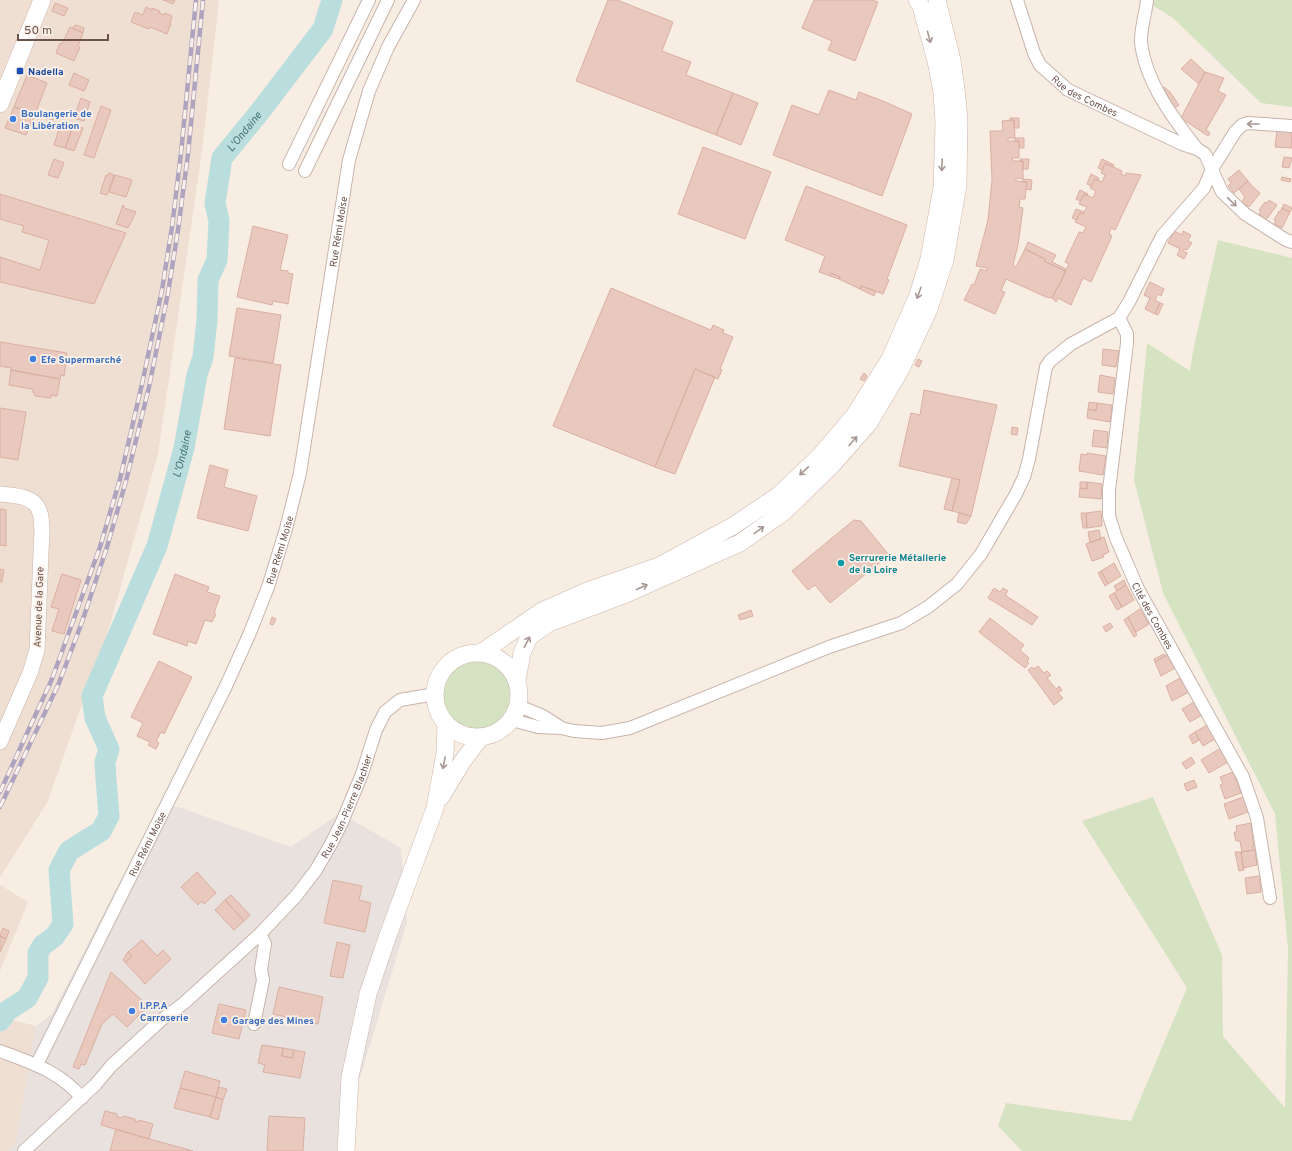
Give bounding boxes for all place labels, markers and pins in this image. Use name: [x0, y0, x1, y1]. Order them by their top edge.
marker: Nadella: [15, 66, 25, 76]
place label: Nadella: [28, 66, 64, 79]
place label: Boulangerie de la Libération: [21, 108, 92, 133]
marker: Boulangerie de la Libération: [8, 114, 18, 124]
marker: Efe Supermarché: [28, 354, 38, 364]
place label: Efe Supermarché: [41, 354, 122, 367]
place label: Serrurerie Métallerie de la Loire: [849, 552, 947, 577]
marker: Serrurerie Métallerie de la Loire: [836, 558, 846, 568]
place label: I.P.P.A Carroserie: [140, 1000, 189, 1025]
marker: I.P.P.A Carroserie: [127, 1006, 137, 1016]
marker: Garage des Mines: [219, 1015, 229, 1025]
place label: Garage des Mines: [232, 1015, 314, 1028]

